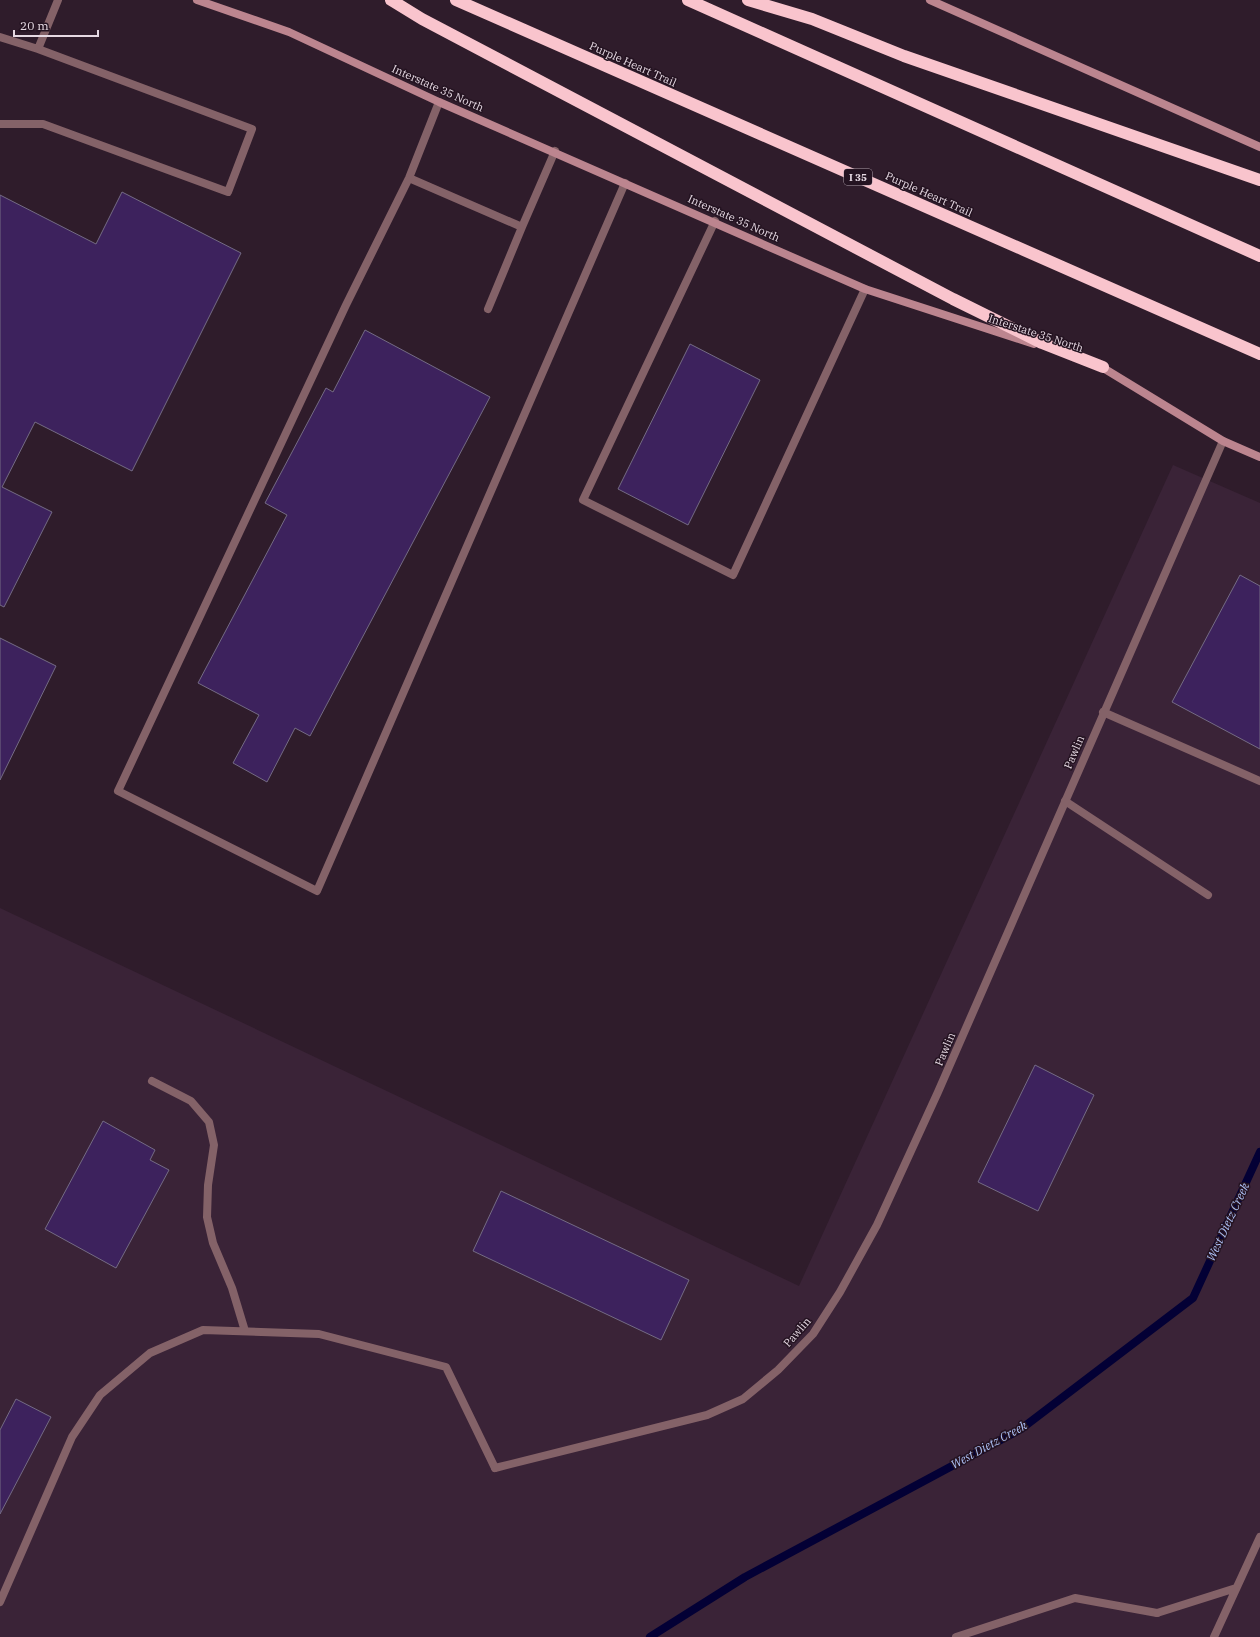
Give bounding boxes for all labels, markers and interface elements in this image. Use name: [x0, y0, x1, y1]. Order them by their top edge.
scale bar: [14, 12, 98, 38]
text: 20 m: [20, 18, 49, 33]
street label: Purple Heart Trail: [587, 39, 679, 89]
street label: Interstate 35 North: [390, 61, 486, 115]
road number: I 35: [844, 169, 872, 185]
street label: Purple Heart Trail: [883, 169, 975, 219]
street label: Interstate 35 North: [686, 191, 782, 245]
street label: Interstate 35 North: [987, 311, 1085, 355]
street label: Pawlin: [1061, 733, 1087, 771]
street label: Pawlin: [932, 1030, 958, 1068]
water label: West Dietz Creek: [1203, 1179, 1253, 1264]
street label: Pawlin: [780, 1314, 814, 1350]
water label: West Dietz Creek: [948, 1417, 1030, 1472]

